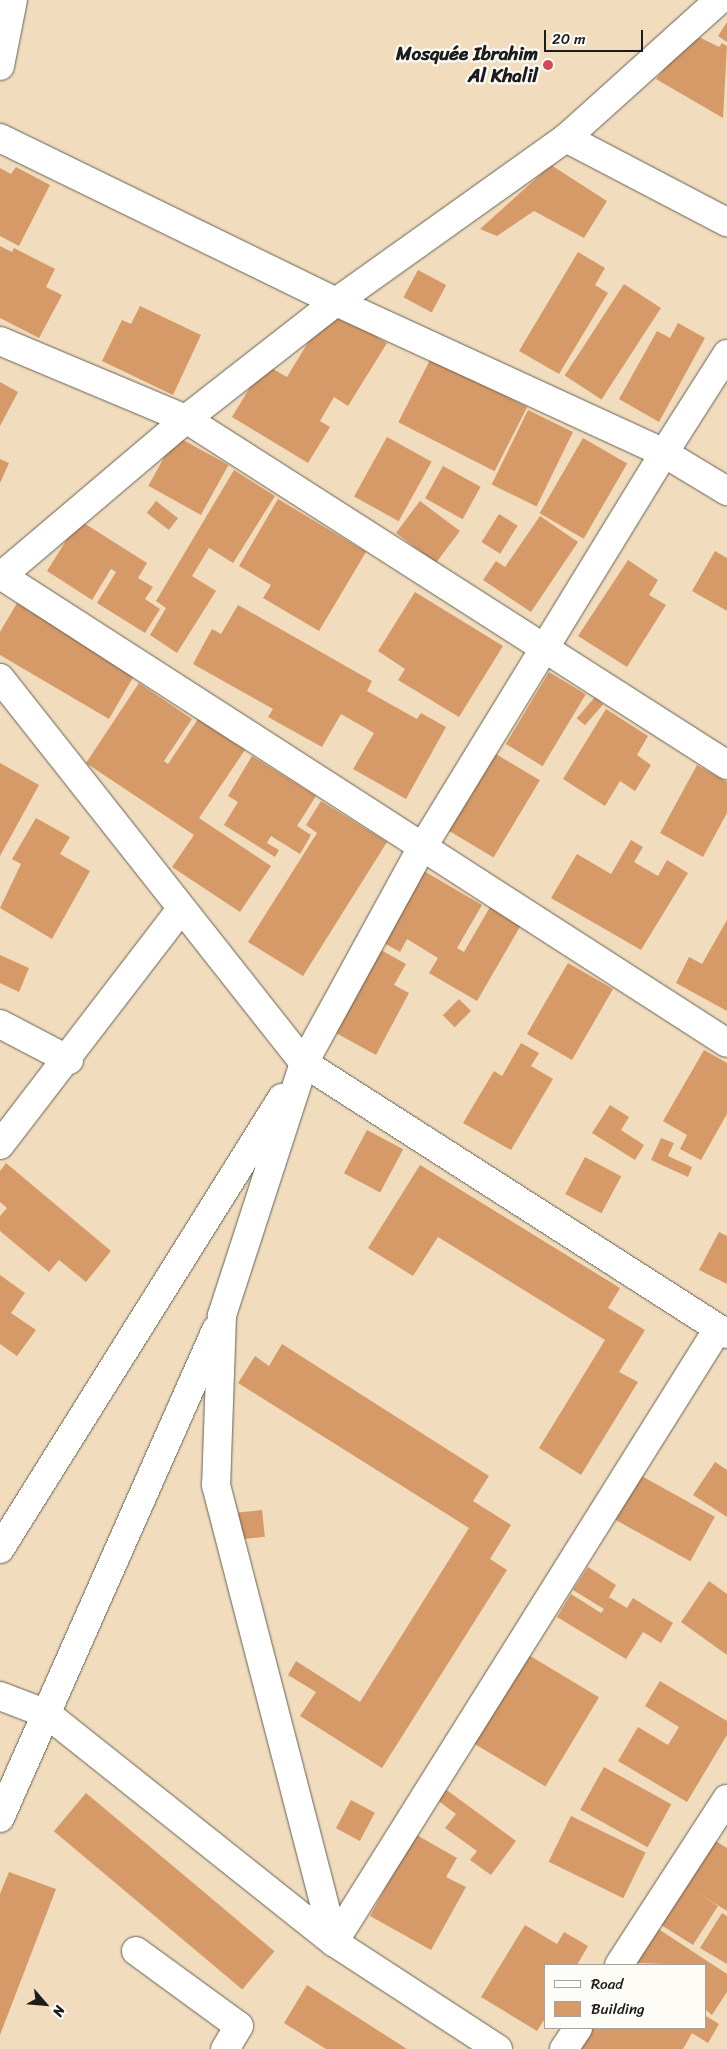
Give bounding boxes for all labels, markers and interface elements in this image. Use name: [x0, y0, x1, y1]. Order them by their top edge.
scale bar: [547, 20, 646, 52]
text: 20 m: [552, 26, 586, 52]
place label: Mosquée Ibrahim Al Khalil: [396, 43, 538, 87]
marker: Mosquée Ibrahim Al Khalil: [542, 59, 554, 71]
legend: [544, 1964, 707, 2029]
text: Road: [591, 1971, 623, 1997]
north arrow: [20, 1979, 70, 2029]
text: Building: [591, 1996, 645, 2022]
text: N: [45, 2001, 72, 2021]

